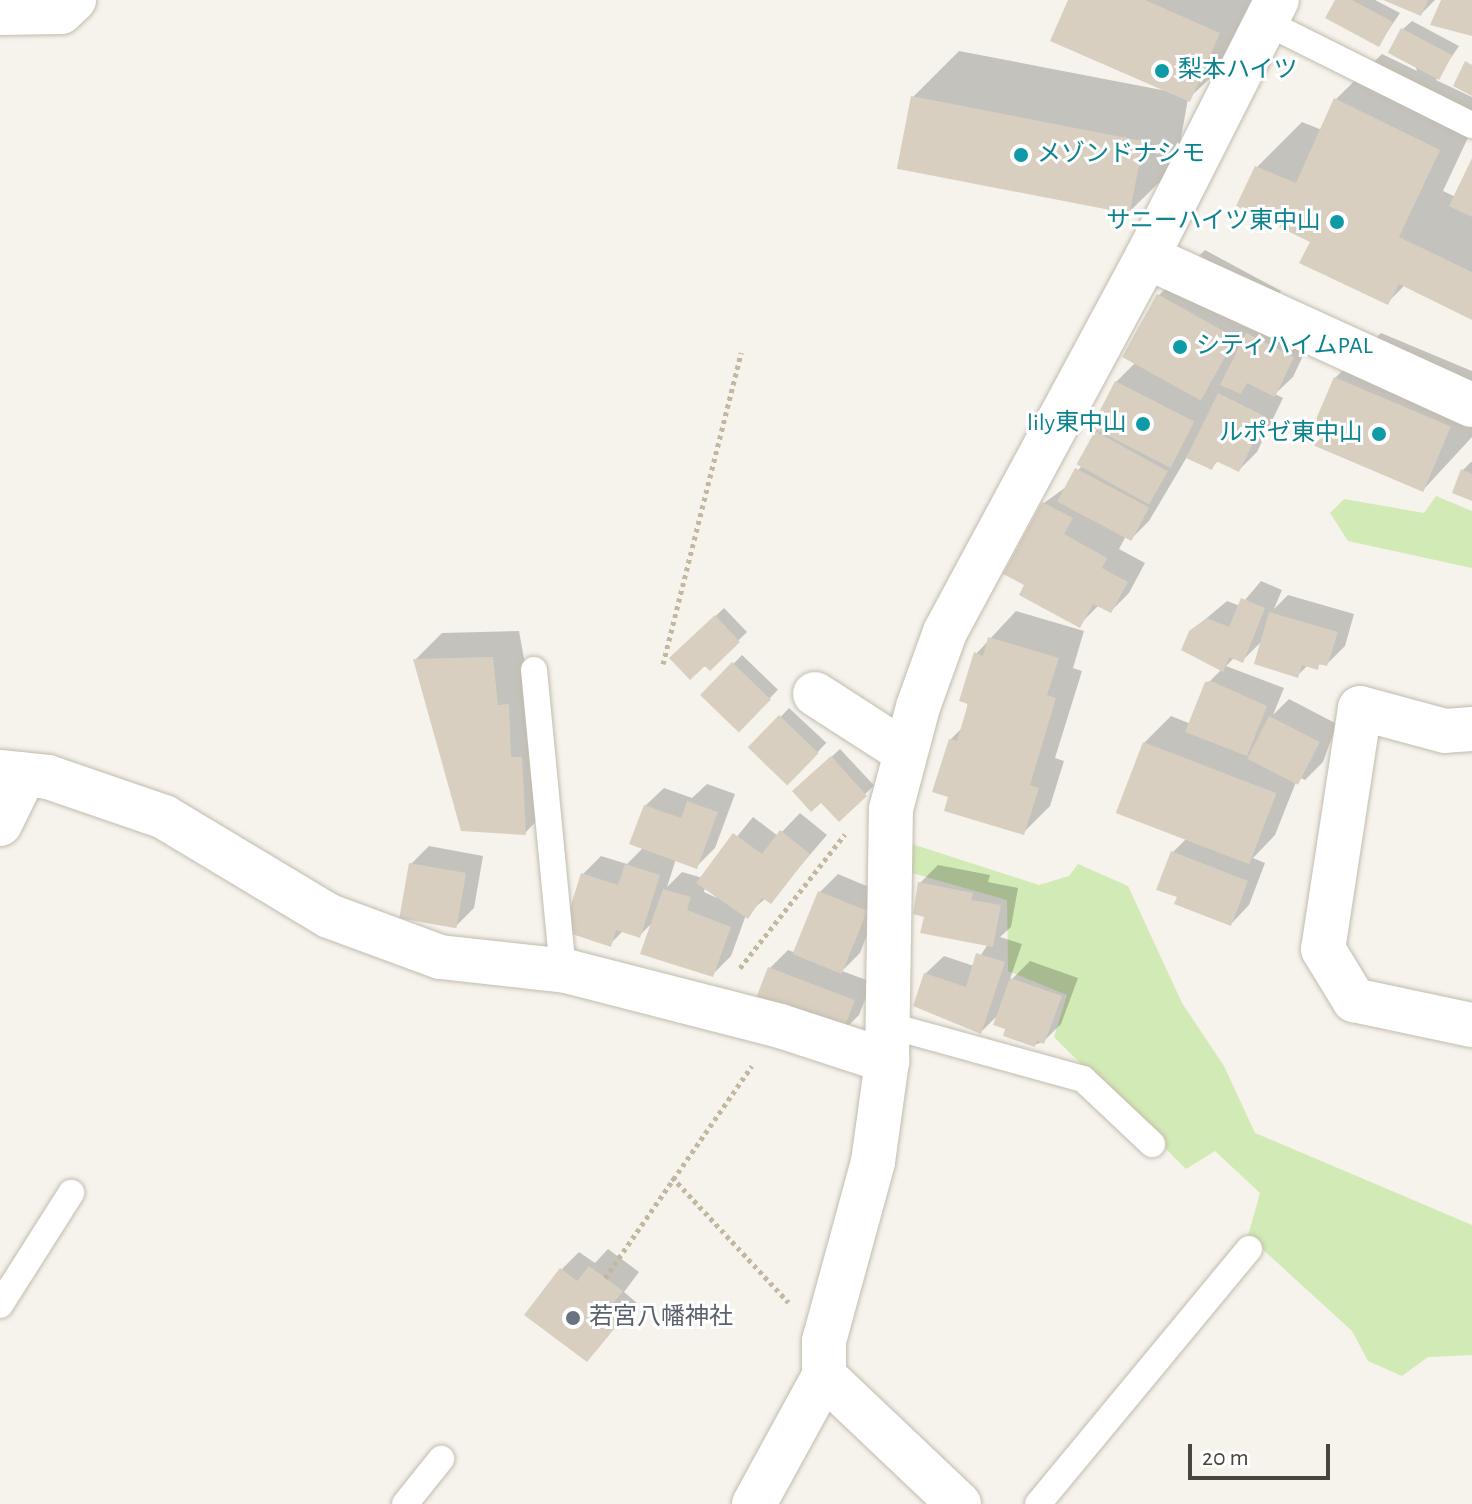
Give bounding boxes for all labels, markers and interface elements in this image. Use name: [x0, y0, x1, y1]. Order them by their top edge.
place label: 梨本ハイツ: [1178, 57, 1298, 85]
marker: 梨本ハイツ: [1153, 62, 1171, 80]
place label: メゾンドナシモ: [1037, 141, 1205, 169]
marker: メゾンドナシモ: [1012, 146, 1030, 164]
place label: サニーハイツ東中山: [1105, 208, 1321, 236]
marker: サニーハイツ東中山: [1328, 213, 1346, 231]
place label: シティハイムPAL: [1196, 333, 1375, 361]
marker: シティハイムPAL: [1171, 338, 1189, 356]
place label: lily東中山: [1027, 410, 1127, 438]
marker: lily東中山: [1134, 415, 1152, 433]
place label: ルポゼ東中山: [1219, 420, 1363, 448]
marker: ルポゼ東中山: [1370, 425, 1388, 443]
place label: 若宮八幡神社: [589, 1304, 733, 1332]
marker: 若宮八幡神社: [564, 1309, 582, 1327]
scale bar: [1192, 1428, 1334, 1478]
text: 20 m: [1202, 1446, 1249, 1470]

